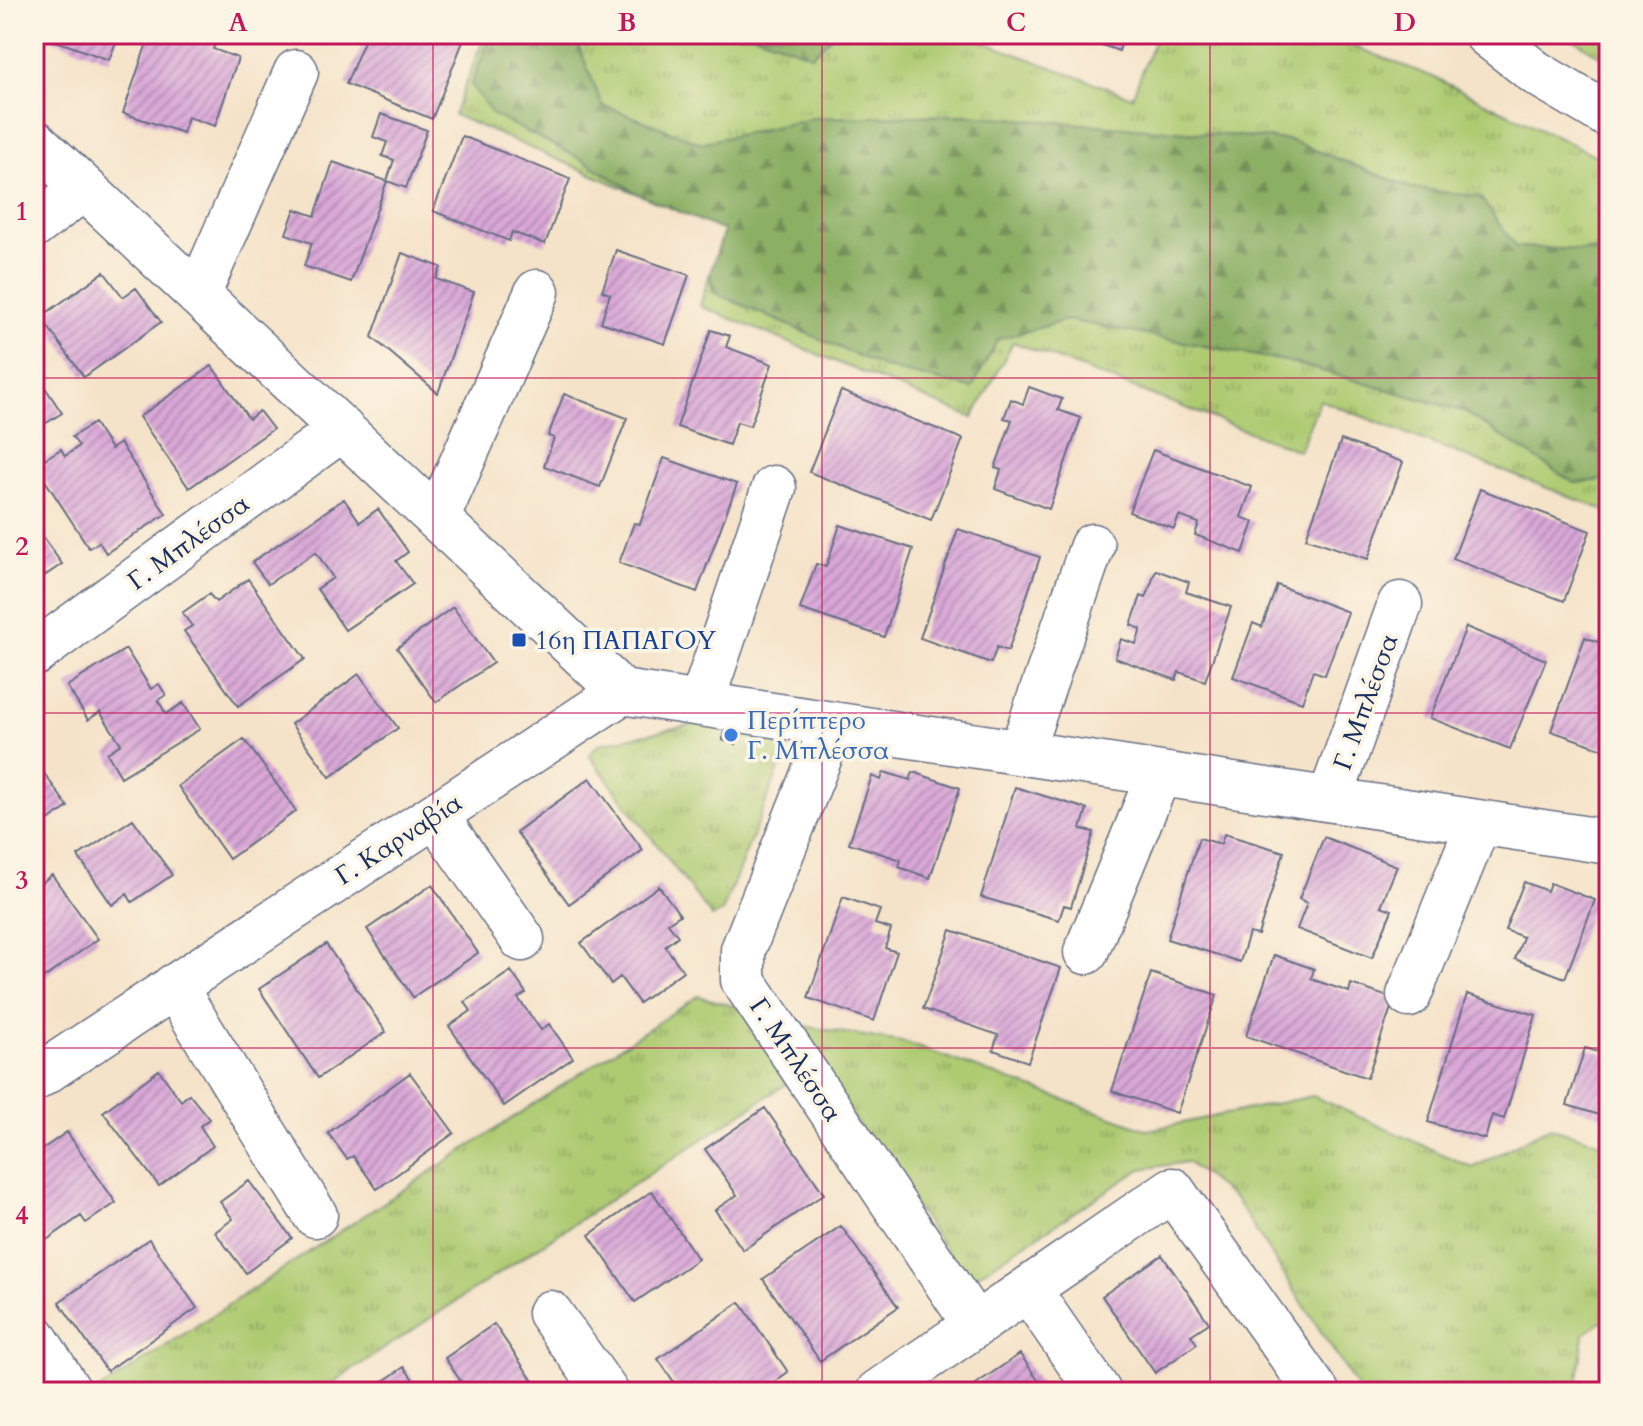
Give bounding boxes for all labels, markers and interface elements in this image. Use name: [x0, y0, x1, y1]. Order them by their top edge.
text: A: [228, 5, 248, 40]
text: B: [618, 5, 636, 40]
text: C: [1006, 5, 1026, 40]
text: D: [1394, 5, 1416, 40]
text: 1: [15, 194, 29, 229]
street label: Γ. Μπλέσσα: [121, 486, 256, 598]
text: 2: [15, 529, 29, 564]
place label: 16η ΠΑΠΑΓΟΥ: [535, 623, 717, 658]
street label: Γ. Μπλέσσα: [1325, 629, 1406, 775]
marker: 16η ΠΑΠΑΓΟΥ: [510, 631, 528, 649]
place label: Περίπτερο Γ. Μπλέσσα: [747, 703, 889, 768]
marker: Περίπτερο Γ. Μπλέσσα: [722, 726, 740, 744]
street label: Γ. Καρναβία: [328, 785, 469, 893]
text: 3: [15, 863, 29, 898]
street label: Γ. Μπλέσσα: [741, 991, 850, 1128]
text: 4: [15, 1198, 29, 1233]

